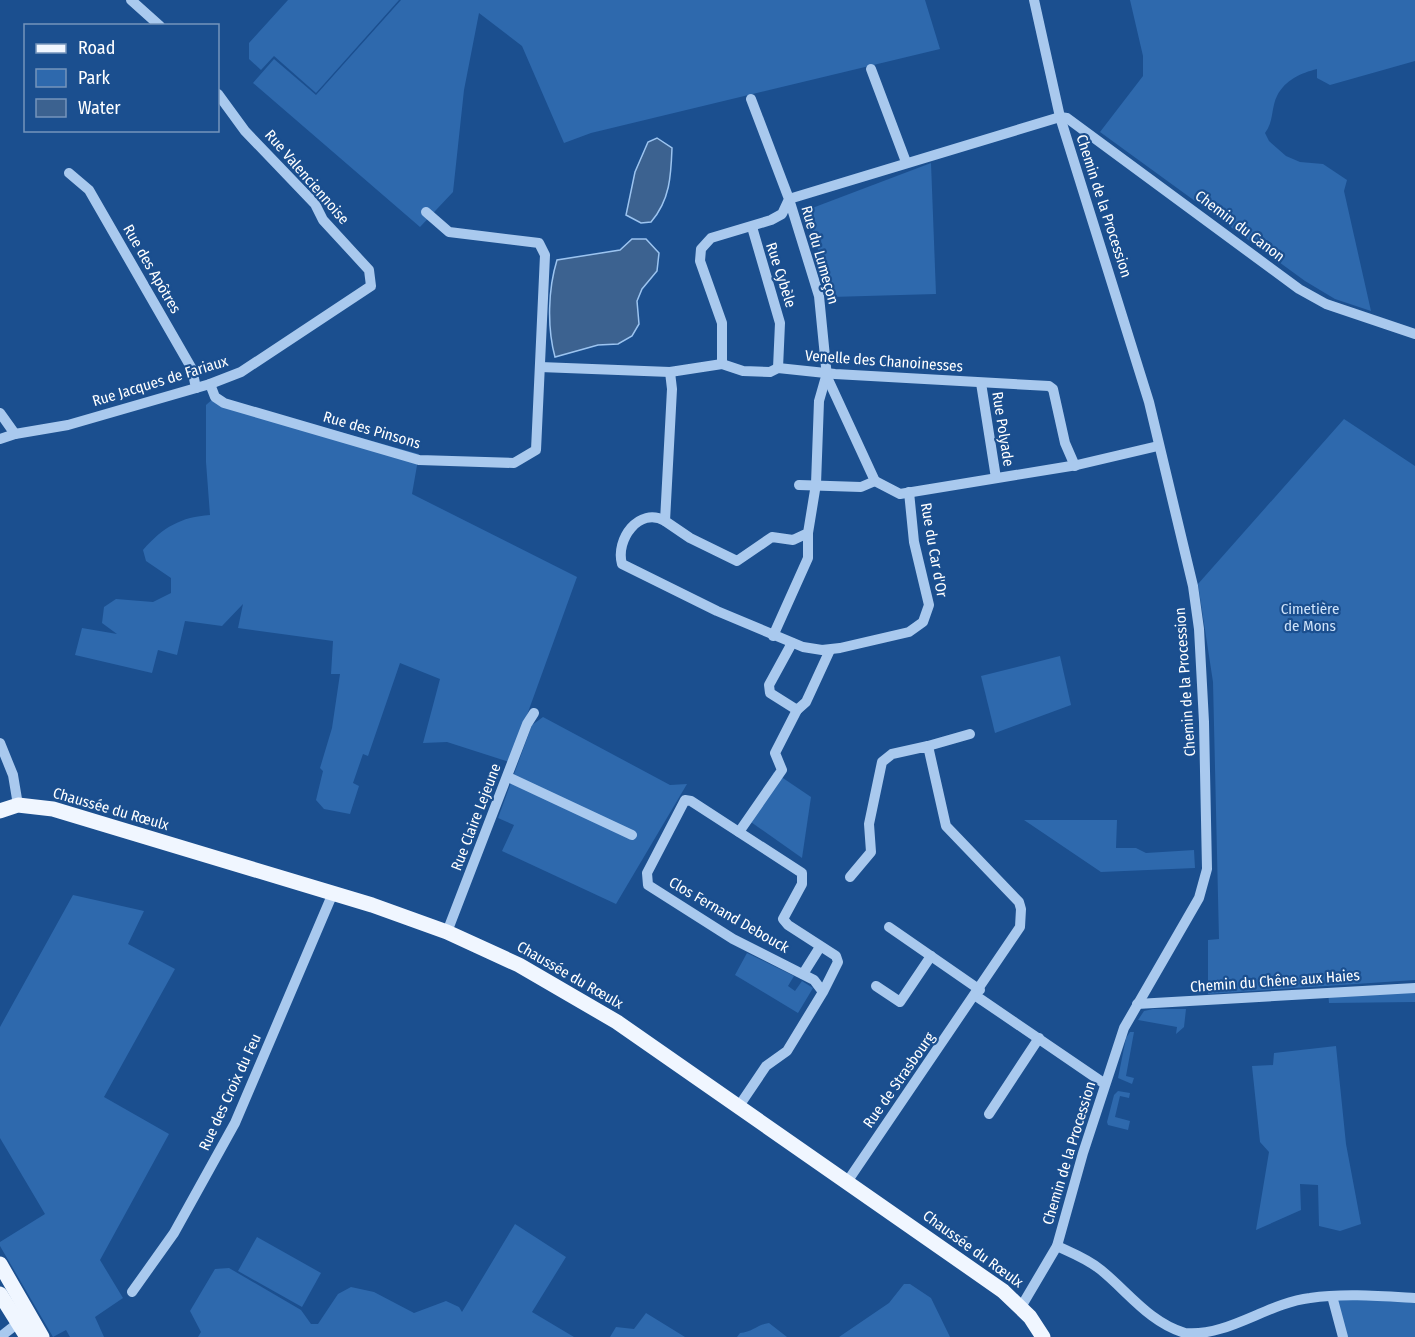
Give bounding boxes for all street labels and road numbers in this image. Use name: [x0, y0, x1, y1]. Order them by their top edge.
street label: Rue Valenciennoise: [261, 126, 353, 228]
street label: Chemin de la Procession: [1072, 132, 1136, 280]
street label: Chemin du Canon: [1192, 186, 1288, 266]
street label: Rue du Lumeçon: [797, 204, 843, 306]
street label: Rue des Apôtres: [119, 221, 185, 317]
street label: Rue Cybèle: [762, 240, 800, 310]
street label: Venelle des Chanoinesses: [804, 347, 964, 375]
street label: Rue Jacques de Fariaux: [90, 352, 230, 410]
street label: Rue Polyade: [988, 390, 1018, 468]
street label: Rue des Pinsons: [321, 408, 423, 452]
street label: Rue du Car d'Or: [917, 501, 951, 599]
street label: Chemin de la Procession: [1171, 607, 1199, 757]
street label: Rue Claire Lejeune: [447, 761, 505, 873]
street label: Chaussée du Rœulx: [51, 784, 171, 834]
street label: Clos Fernand Debouck: [666, 873, 792, 957]
street label: Chaussée du Rœulx: [514, 937, 627, 1013]
street label: Chemin du Chêne aux Haies: [1190, 966, 1360, 996]
street label: Rue de Strasbourg: [859, 1029, 939, 1131]
street label: Rue des Croix du Feu: [195, 1031, 265, 1153]
street label: Chemin de la Procession: [1039, 1079, 1099, 1227]
street label: Chaussée du Rœulx: [919, 1207, 1027, 1292]

